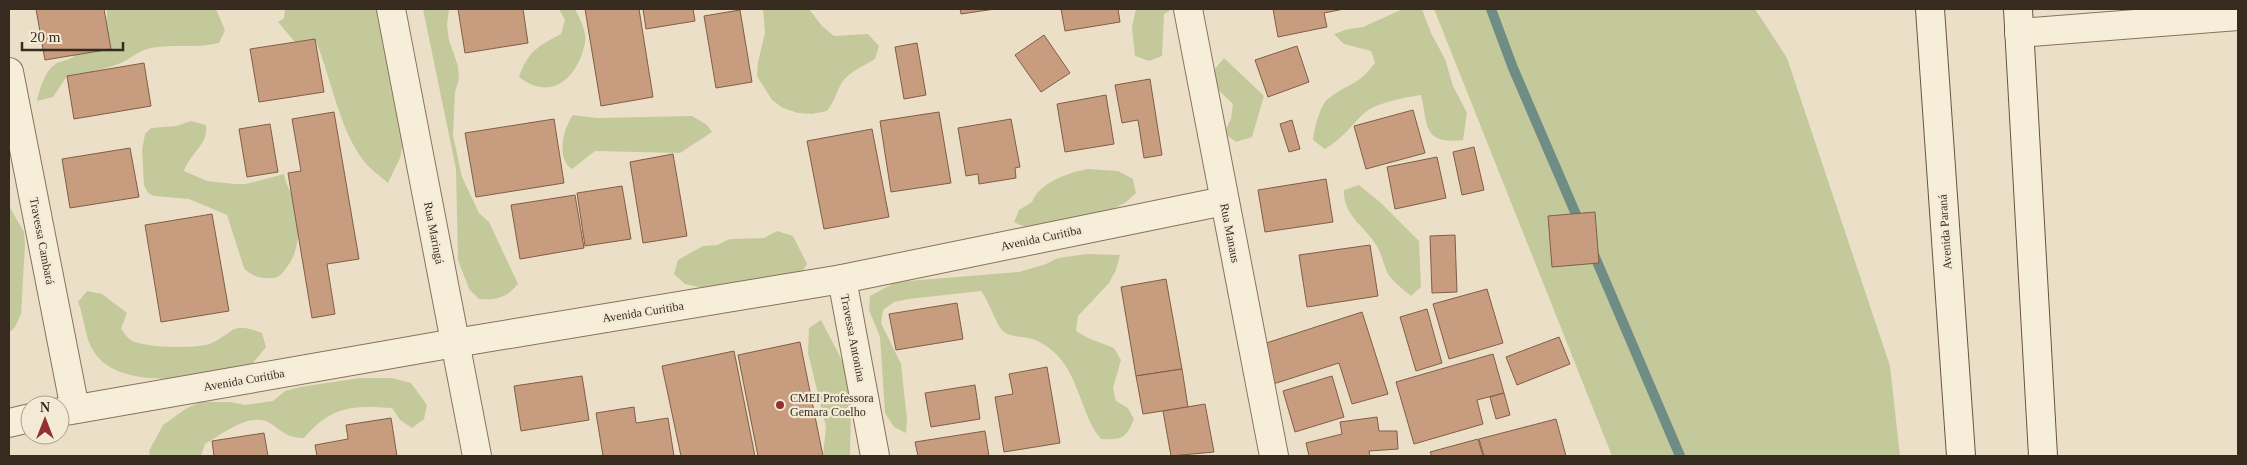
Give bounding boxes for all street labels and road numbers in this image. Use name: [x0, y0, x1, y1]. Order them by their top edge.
street label: Avenida Paraná: [1935, 193, 1955, 270]
street label: Travessa Cambará: [27, 196, 57, 286]
street label: Rua Maringá: [421, 201, 447, 266]
street label: Rua Manaus: [1217, 202, 1243, 264]
street label: Avenida Curitiba: [999, 222, 1083, 253]
street label: Travessa Antonina: [838, 293, 869, 384]
street label: Avenida Curitiba: [601, 299, 685, 325]
street label: Avenida Curitiba: [202, 366, 286, 394]

